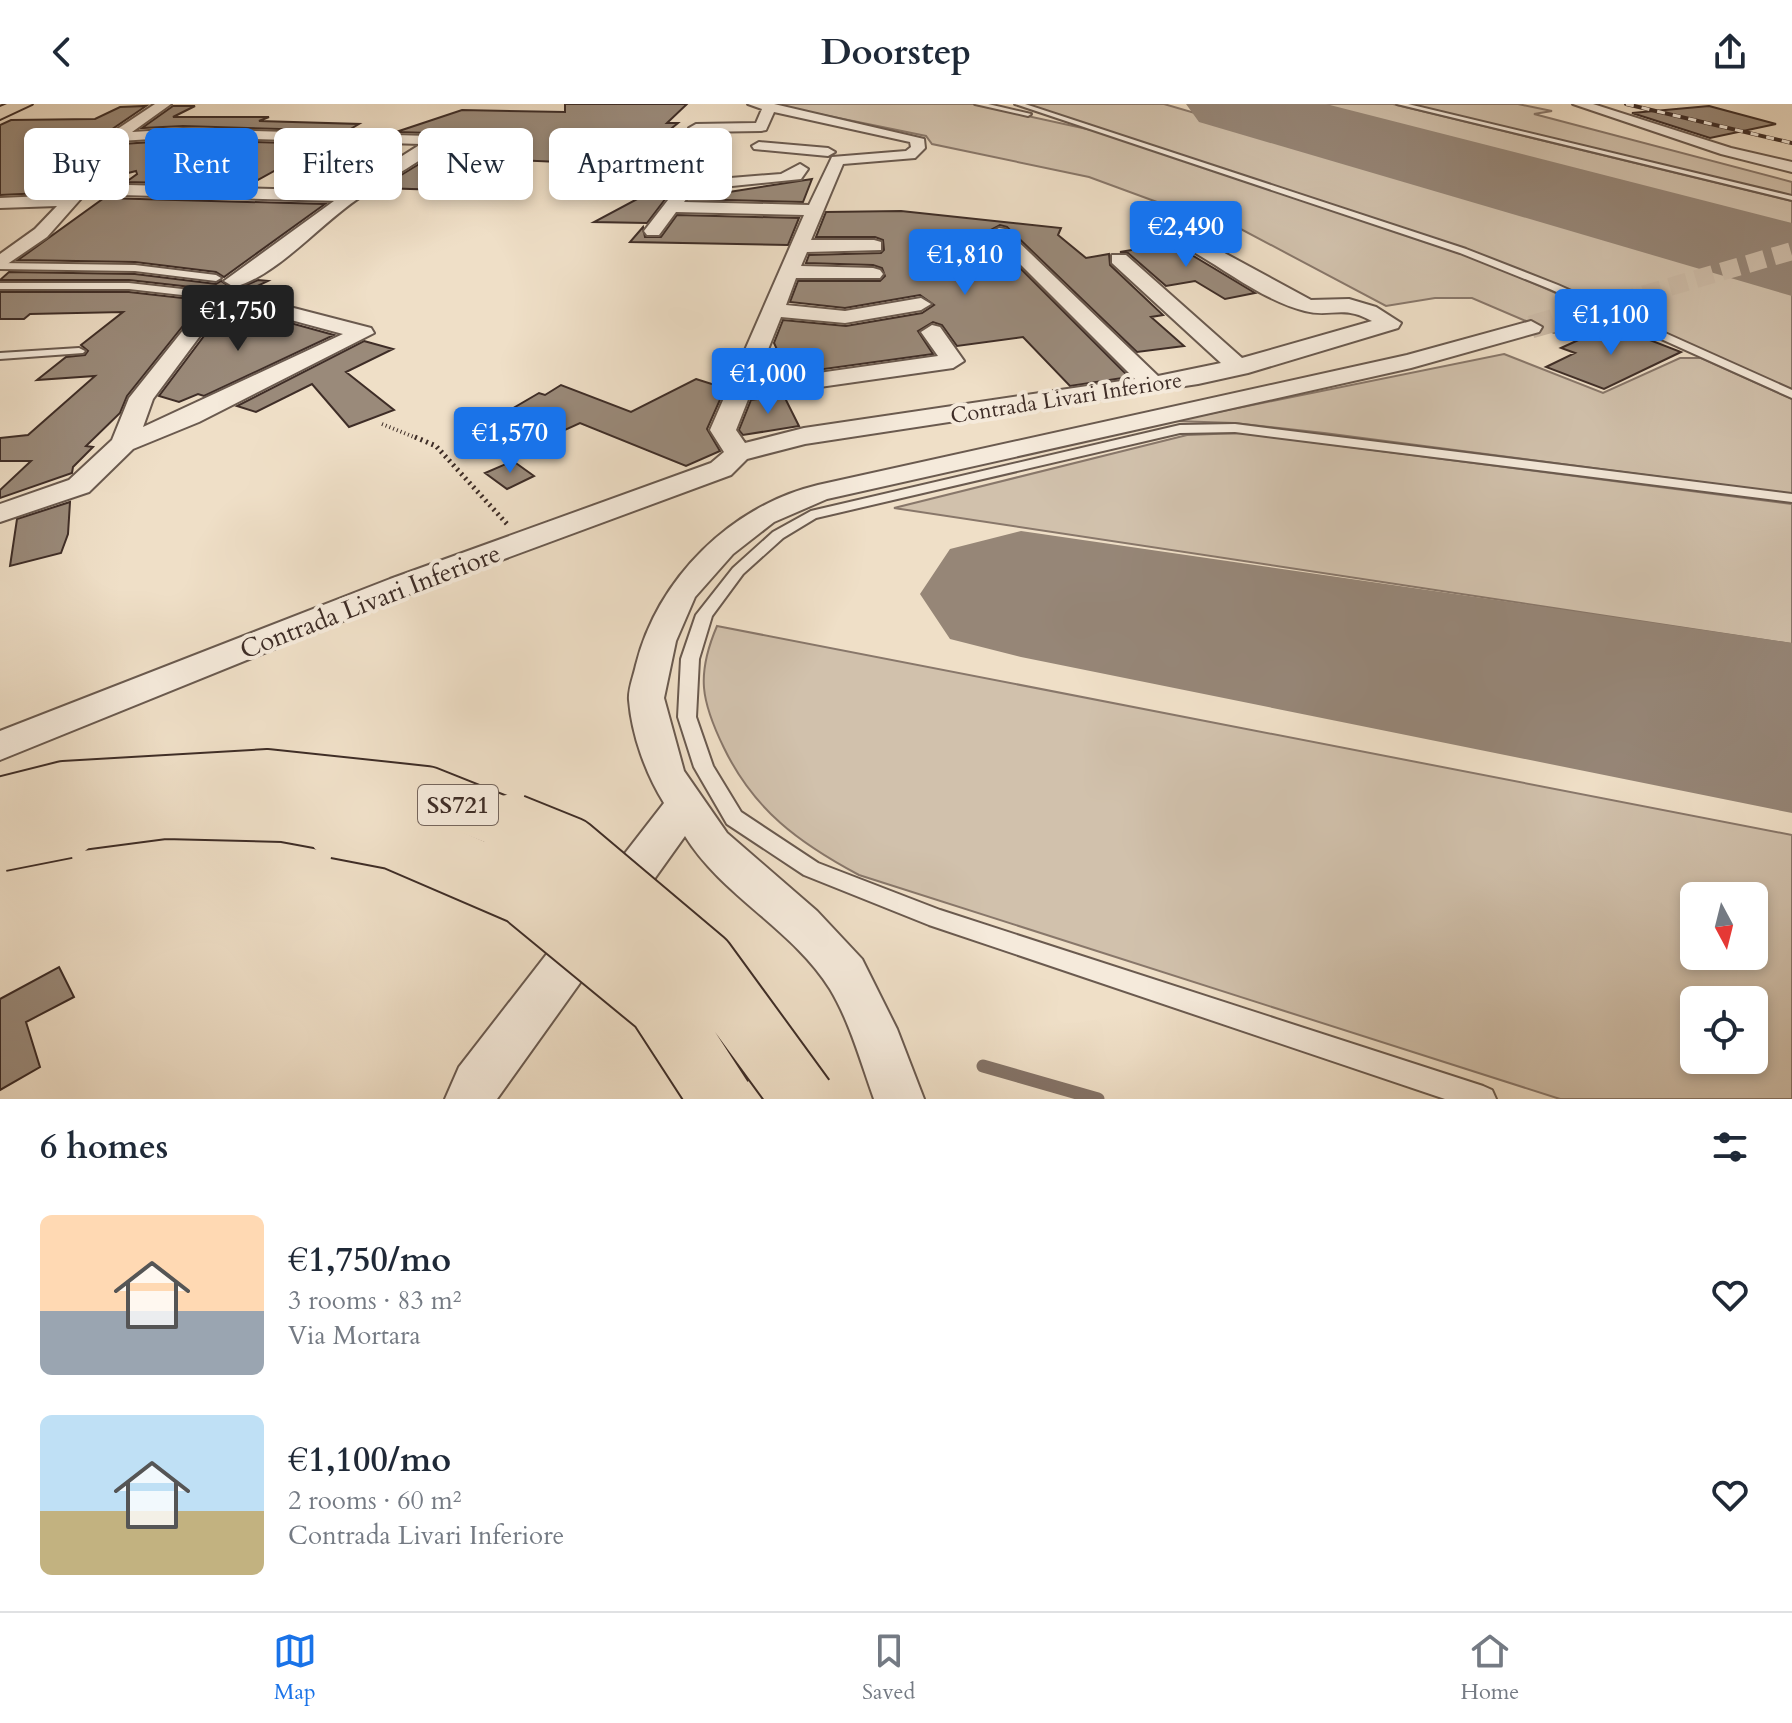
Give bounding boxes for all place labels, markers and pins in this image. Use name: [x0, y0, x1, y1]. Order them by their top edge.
pin: €2,490: [1121, 201, 1251, 269]
pin: €1,810: [900, 229, 1030, 297]
pin: €1,750: [173, 285, 303, 353]
pin: €1,100: [1546, 289, 1676, 357]
pin: €1,000: [703, 348, 833, 416]
pin: €1,570: [445, 407, 575, 475]

